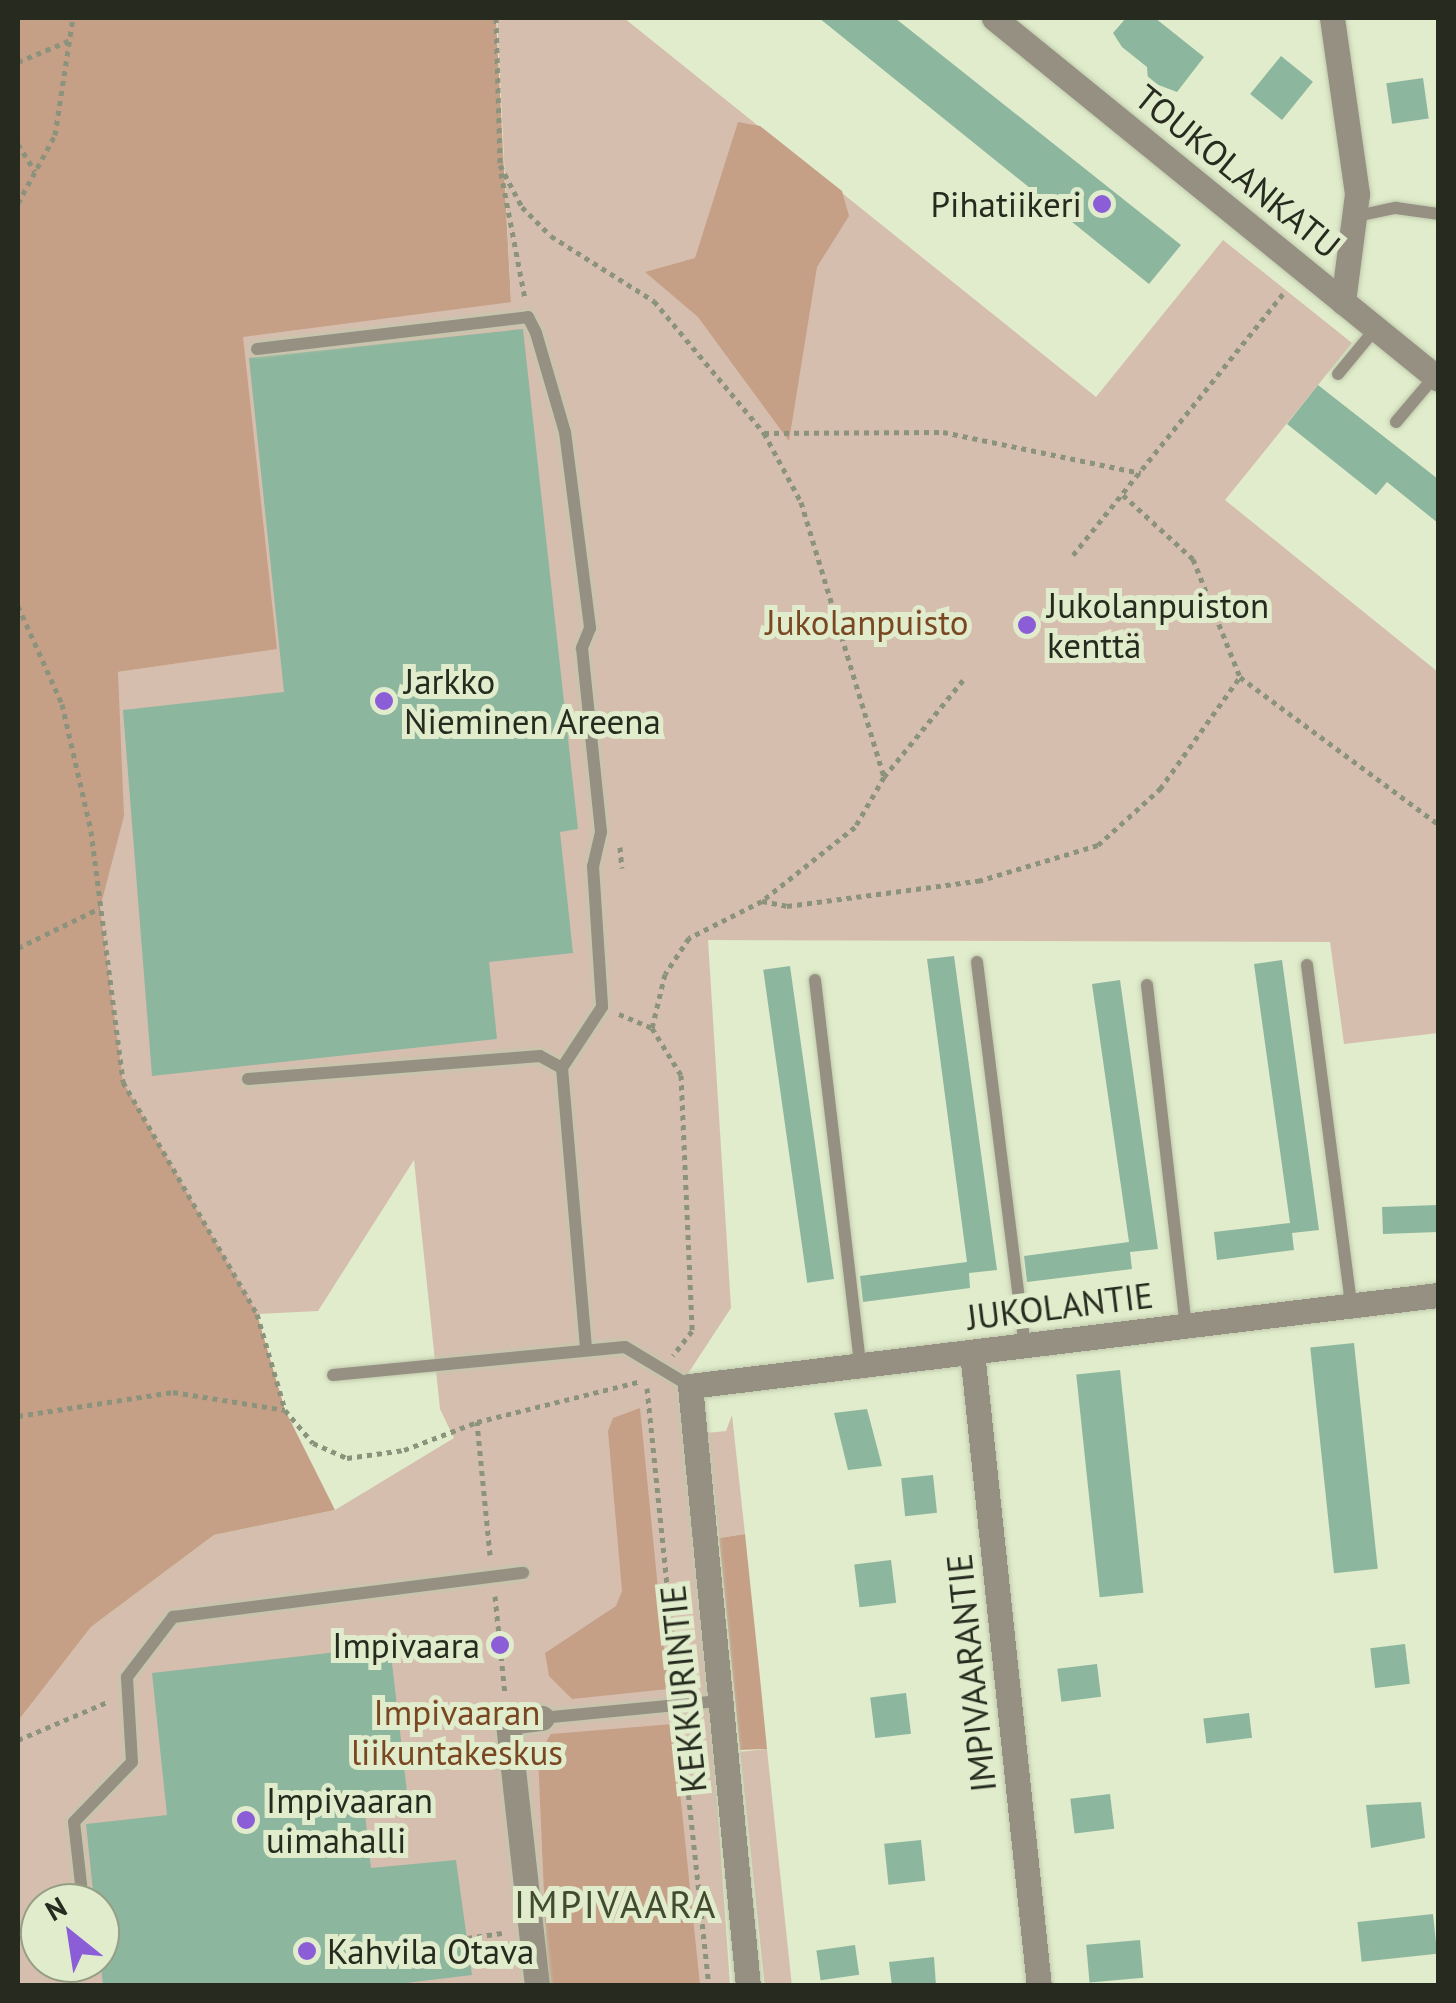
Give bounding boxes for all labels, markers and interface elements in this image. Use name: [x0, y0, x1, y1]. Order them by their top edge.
street label: TOUKOLANKATU: [1127, 76, 1349, 266]
place label: Pihatiikeri: [931, 183, 1082, 225]
marker: Pihatiikeri: [1091, 193, 1113, 215]
place label: Jukolanpuiston kenttä: [1047, 584, 1269, 666]
park label: Jukolanpuisto: [765, 601, 969, 643]
marker: Jukolanpuiston kenttä: [1016, 614, 1038, 636]
place label: Jarkko Nieminen Areena: [404, 660, 662, 742]
marker: Jarkko Nieminen Areena: [373, 690, 395, 712]
street label: JUKOLANTIE: [964, 1274, 1156, 1338]
street label: IMPIVAARANTIE: [938, 1552, 1004, 1794]
street label: KEKKURINTIE: [651, 1583, 715, 1795]
place label: Impivaara: [332, 1624, 480, 1666]
marker: Impivaara: [489, 1634, 511, 1656]
park label: Impivaaran liikuntakeskus: [351, 1691, 563, 1773]
place label: Impivaaran uimahalli: [266, 1779, 433, 1861]
marker: Impivaaran uimahalli: [235, 1809, 257, 1831]
district label: IMPIVAARA: [514, 1881, 718, 1927]
north arrow: [20, 1883, 120, 1983]
text: N: [39, 1888, 73, 1929]
place label: Kahvila Otava: [327, 1930, 534, 1972]
marker: Kahvila Otava: [296, 1940, 318, 1962]

